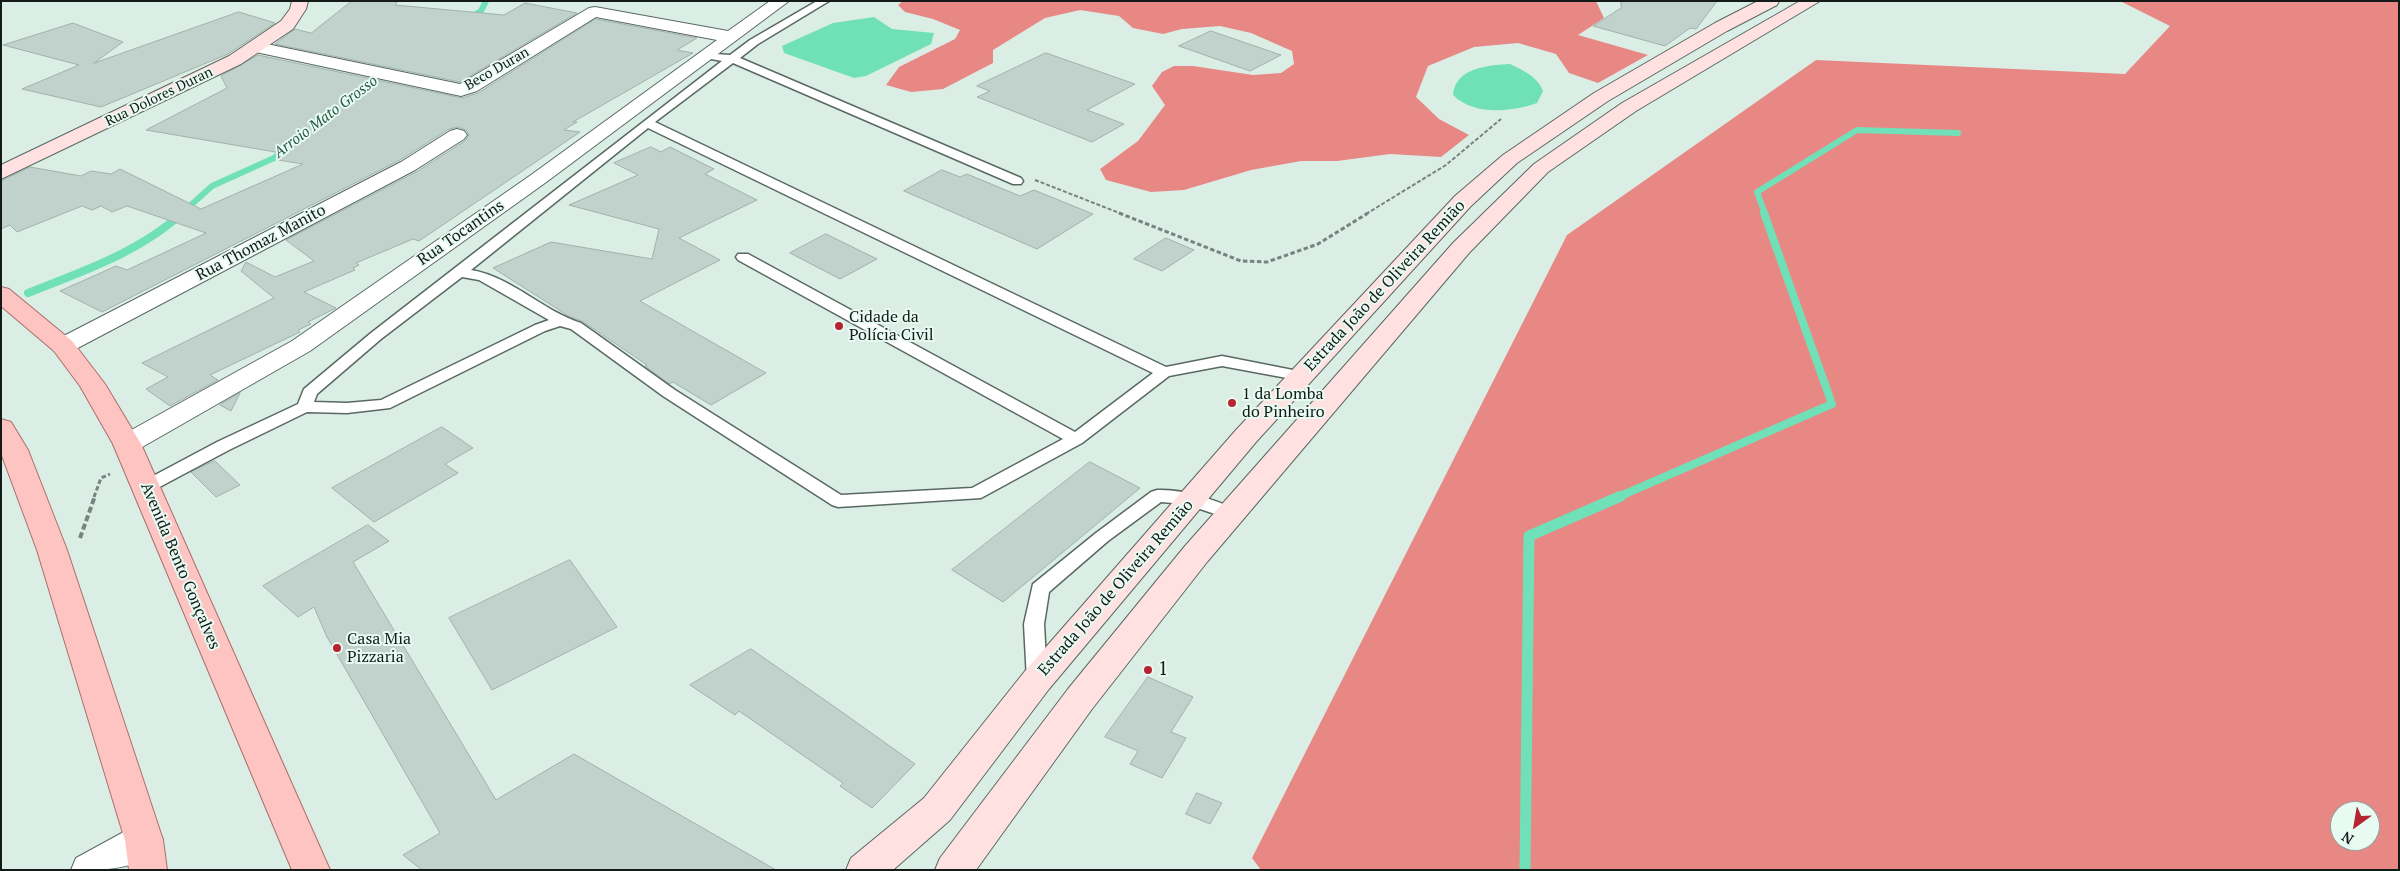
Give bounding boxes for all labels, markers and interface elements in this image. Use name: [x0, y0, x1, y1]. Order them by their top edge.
street label: Beco Duran: [462, 44, 532, 94]
street label: Rua Dolores Duran: [102, 64, 216, 130]
water label: Arroio Mato Grosso: [270, 72, 382, 162]
street label: Rua Tocantins: [414, 196, 508, 270]
street label: Estrada João de Oliveira Remião: [1301, 196, 1469, 376]
street label: Rua Thomaz Manito: [193, 201, 329, 285]
place label: Cidade da Polícia Civil: [849, 307, 934, 345]
marker: Cidade da Polícia Civil: [833, 320, 845, 332]
place label: 1 da Lomba do Pinheiro: [1242, 384, 1325, 422]
marker: 1 da Lomba do Pinheiro: [1226, 397, 1238, 409]
street label: Avenida Bento Gonçalves: [136, 480, 224, 652]
street label: Estrada João de Oliveira Remião: [1034, 496, 1198, 680]
place label: Casa Mia Pizzaria: [347, 629, 411, 667]
marker: Casa Mia Pizzaria: [331, 642, 343, 654]
place label: 1: [1158, 659, 1168, 681]
marker: 1: [1142, 664, 1154, 676]
north arrow: [2330, 801, 2380, 851]
text: N: [2338, 827, 2357, 849]

